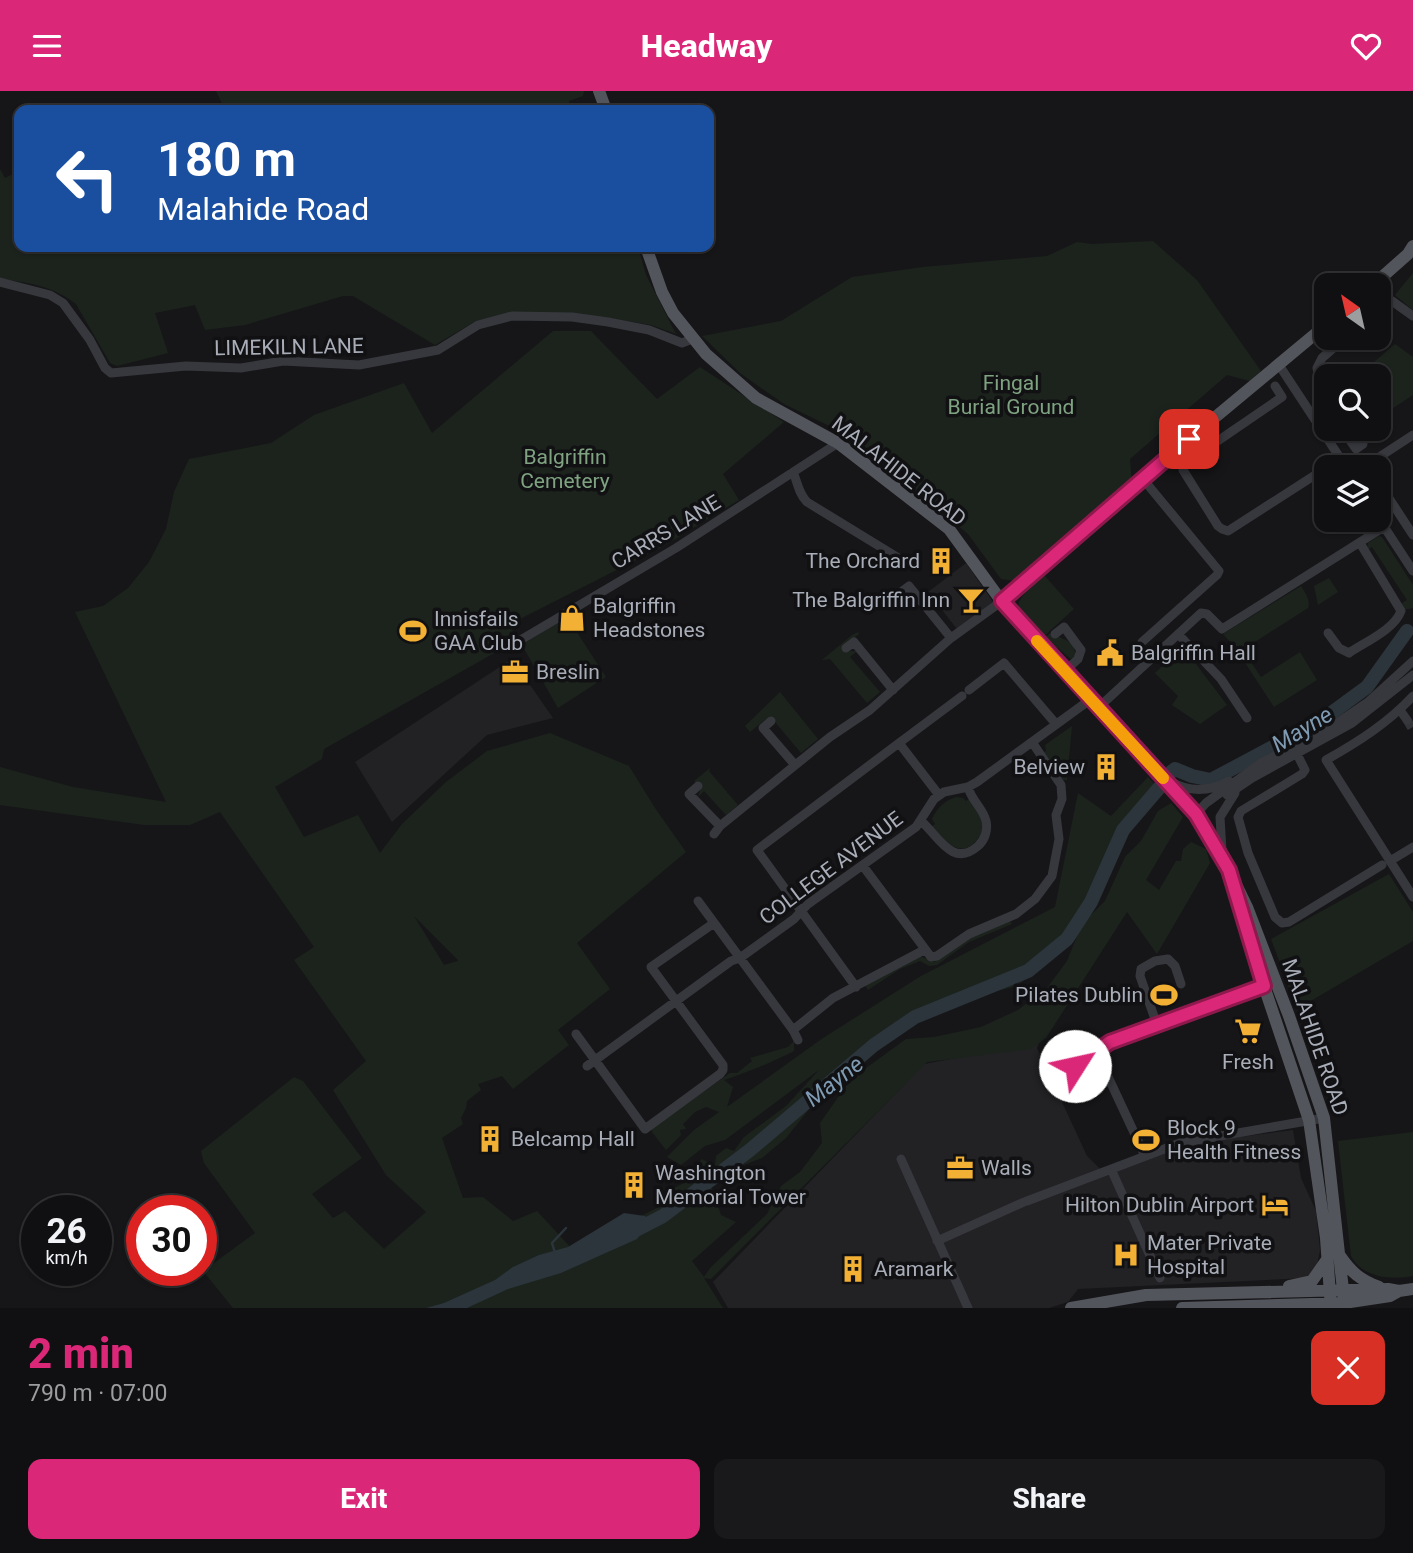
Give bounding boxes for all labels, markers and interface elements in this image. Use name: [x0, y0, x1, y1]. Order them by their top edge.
icon: menu: [28, 27, 66, 65]
text: Headway: [641, 27, 772, 65]
icon: heart: [1347, 27, 1385, 65]
text: 180 m: [157, 131, 296, 188]
icon: left: [42, 133, 133, 224]
text: Malahide Road: [157, 190, 369, 228]
north arrow: [1314, 273, 1391, 350]
map controls: [1314, 273, 1391, 532]
street label: LIMEKILN LANE: [214, 334, 364, 360]
button: search: [1314, 364, 1391, 441]
park label: Fingal Burial Ground: [948, 371, 1074, 419]
pin: [1159, 409, 1219, 469]
street label: MALAHIDE ROAD: [827, 411, 971, 531]
icon: arrive: [1170, 420, 1208, 458]
park label: Balgriffin Cemetery: [520, 445, 610, 493]
button: layers: [1314, 455, 1391, 532]
street label: CARRS LANE: [607, 490, 725, 574]
building icon: The Orchard: [926, 546, 956, 576]
place label: The Orchard: [805, 549, 920, 573]
bar icon: The Balgriffin Inn: [956, 585, 986, 615]
place label: The Balgriffin Inn: [792, 588, 950, 612]
place label: Balgriffin Headstones: [593, 594, 705, 642]
shop icon: Balgriffin Headstones: [557, 603, 587, 633]
place label: Innisfails GAA Club: [434, 607, 523, 655]
sports icon: Innisfails GAA Club: [398, 616, 428, 646]
public building icon: Balgriffin Hall: [1095, 638, 1125, 668]
place label: Balgriffin Hall: [1131, 641, 1256, 665]
office icon: Breslin: [500, 657, 530, 687]
place label: Breslin: [536, 660, 600, 684]
water label: Mayne: [1267, 701, 1338, 758]
building icon: Belview: [1091, 752, 1121, 782]
place label: Belview: [1013, 755, 1085, 779]
street label: COLLEGE AVENUE: [755, 806, 907, 930]
street label: MALAHIDE ROAD: [1277, 956, 1353, 1118]
sports icon: Pilates Dublin: [1149, 980, 1179, 1010]
place label: Pilates Dublin: [1015, 983, 1143, 1007]
supermarket icon: Fresh: [1233, 1016, 1263, 1046]
position arrow: [1038, 1029, 1112, 1103]
water label: Mayne: [800, 1050, 869, 1112]
place label: Fresh: [1222, 1050, 1274, 1074]
place label: Block 9 Health Fitness: [1167, 1116, 1301, 1164]
building icon: Belcamp Hall: [475, 1124, 505, 1154]
sports icon: Block 9 Health Fitness: [1131, 1125, 1161, 1155]
place label: Belcamp Hall: [511, 1127, 635, 1151]
office icon: Walls: [945, 1153, 975, 1183]
place label: Walls: [981, 1156, 1032, 1180]
place label: Washington Memorial Tower: [655, 1161, 806, 1209]
building icon: Washington Memorial Tower: [619, 1170, 649, 1200]
hotel icon: Hilton Dublin Airport: [1260, 1190, 1290, 1220]
place label: Hilton Dublin Airport: [1065, 1193, 1254, 1217]
speed limit sign: 30: [126, 1195, 217, 1286]
text: 26: [46, 1211, 87, 1252]
place label: Mater Private Hospital: [1147, 1231, 1272, 1279]
hospital icon: Mater Private Hospital: [1111, 1240, 1141, 1270]
text: km/h: [45, 1247, 88, 1268]
building icon: Aramark: [838, 1254, 868, 1284]
place label: Aramark: [874, 1257, 954, 1281]
text: 2 min: [28, 1329, 134, 1378]
button: close: [1311, 1331, 1385, 1405]
text: 790 m · 07:00: [28, 1380, 167, 1407]
button: Exit: [28, 1459, 700, 1539]
button: Share: [714, 1459, 1385, 1539]

